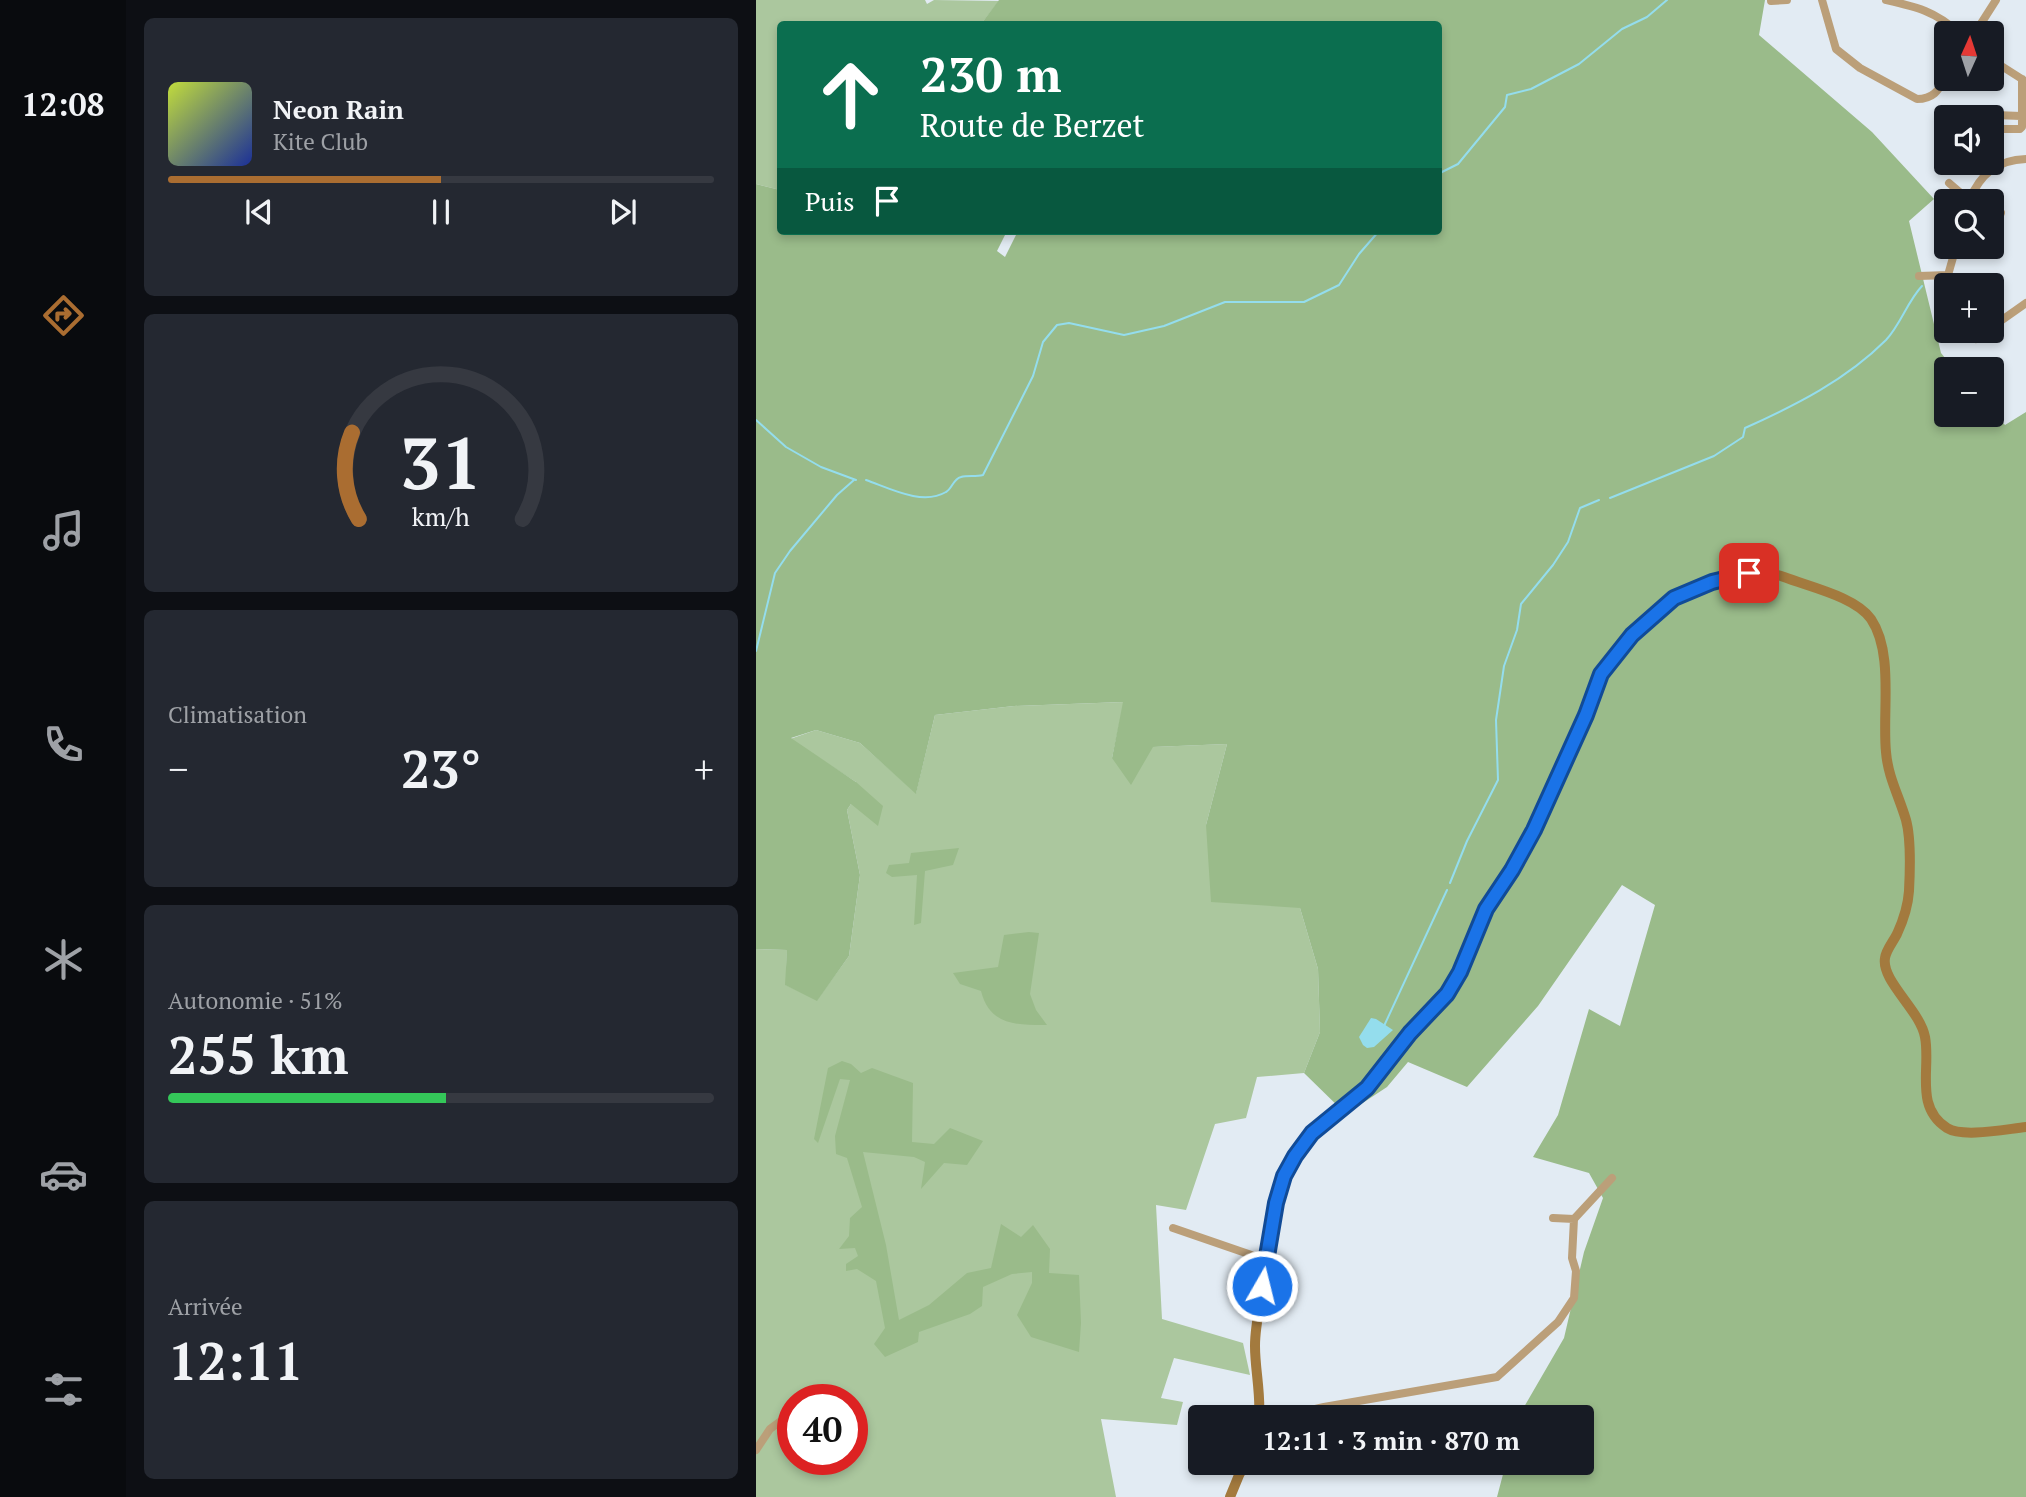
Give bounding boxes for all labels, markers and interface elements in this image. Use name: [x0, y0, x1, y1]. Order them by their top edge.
north arrow: [1934, 21, 2004, 91]
map controls: [1934, 21, 2004, 427]
text: 230 m: [920, 41, 1062, 106]
icon: ahead: [805, 49, 896, 140]
text: 12:08: [21, 83, 105, 125]
text: Neon Rain: [273, 92, 404, 126]
text: Route de Berzet: [920, 104, 1144, 146]
button: sound: [1934, 105, 2004, 175]
text: Kite Club: [273, 126, 368, 157]
icon: arrive: [868, 182, 906, 220]
text: Puis: [805, 184, 854, 218]
button: search: [1934, 189, 2004, 259]
icon: previous: [240, 193, 278, 231]
icon: pause: [422, 193, 460, 231]
icon: next: [604, 193, 642, 231]
button: +: [1934, 273, 2004, 343]
icon: directions: [39, 291, 88, 340]
button: −: [1934, 357, 2004, 427]
text: 31: [400, 413, 482, 510]
text: km/h: [412, 499, 470, 532]
icon: music: [39, 506, 88, 555]
pin: [1719, 543, 1779, 603]
icon: arrive: [1730, 554, 1768, 592]
text: Climatisation: [168, 699, 307, 730]
icon: phone: [39, 720, 88, 769]
text: 23°: [401, 734, 481, 803]
text: −: [168, 744, 188, 794]
text: +: [694, 744, 714, 794]
icon: climate: [39, 935, 88, 984]
text: Autonomie · 51%: [168, 985, 343, 1016]
text: 255 km: [168, 1020, 349, 1089]
icon: car: [39, 1150, 88, 1199]
position arrow: [1225, 1249, 1299, 1323]
text: Arrivée: [168, 1291, 243, 1322]
text: 12:11: [168, 1326, 303, 1395]
icon: filters: [39, 1365, 88, 1414]
speed limit sign: 40: [777, 1384, 868, 1475]
text: 12:11 · 3 min · 870 m: [1262, 1423, 1520, 1457]

